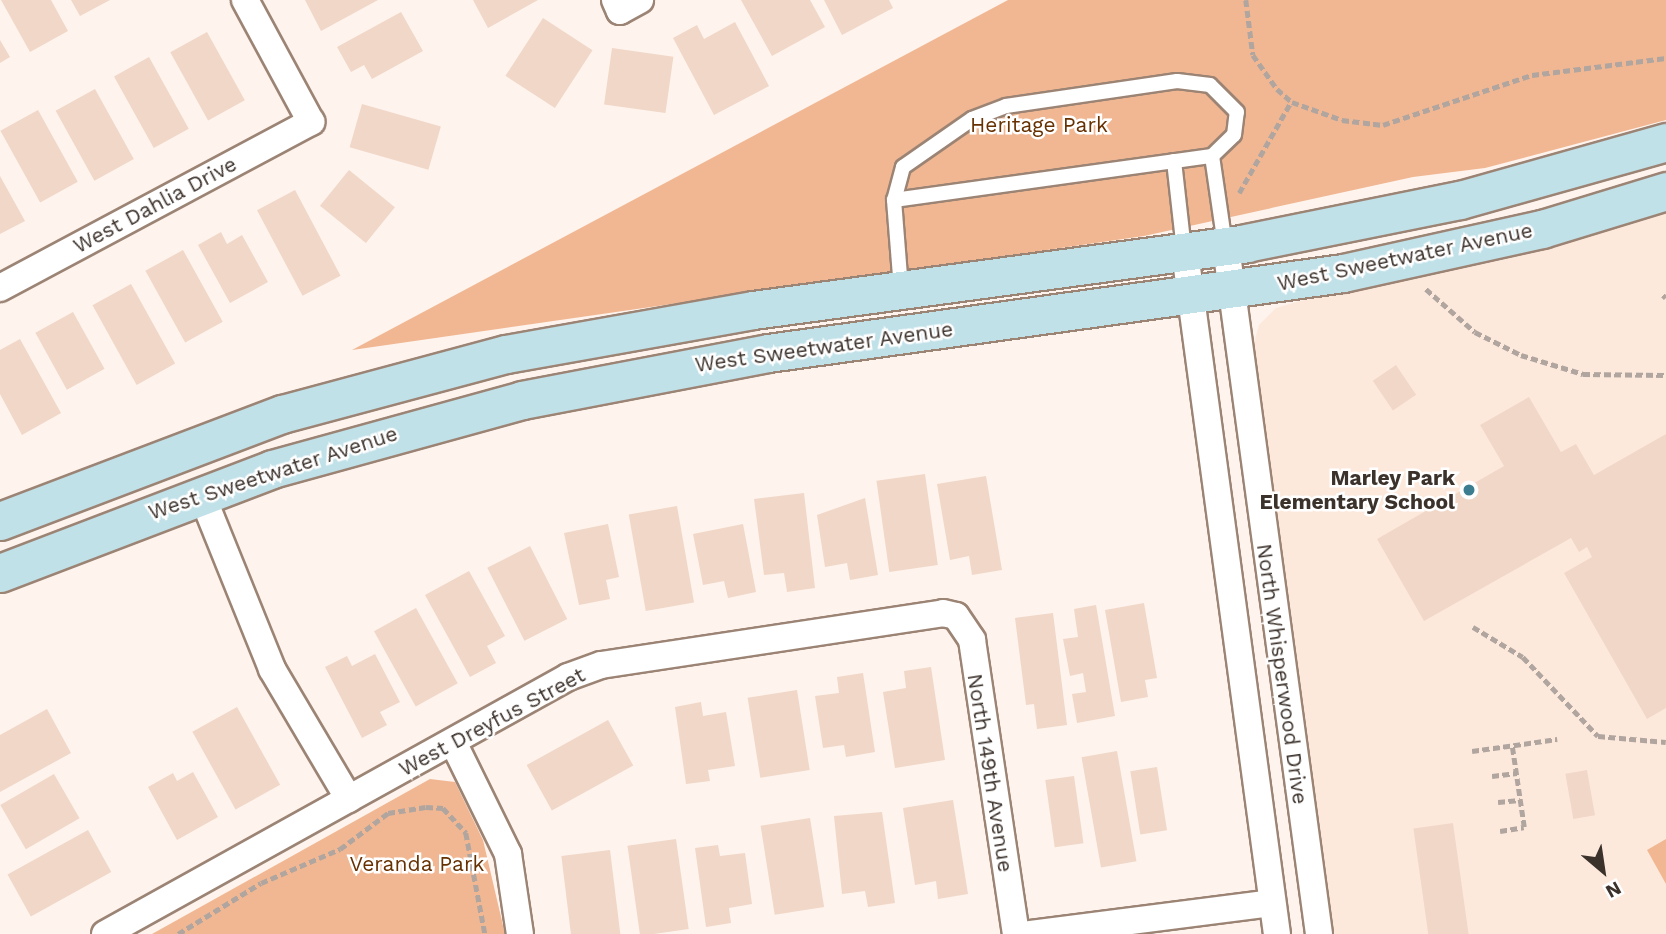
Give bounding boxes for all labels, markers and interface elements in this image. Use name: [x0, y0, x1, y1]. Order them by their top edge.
park label: Heritage Park: [970, 112, 1108, 138]
street label: West Dahlia Drive: [69, 151, 241, 259]
street label: West Sweetwater Avenue: [1274, 217, 1536, 297]
street label: West Sweetwater Avenue: [693, 316, 955, 378]
street label: West Sweetwater Avenue: [145, 421, 401, 525]
place label: Marley Park Elementary School: [1259, 465, 1455, 515]
marker: Marley Park Elementary School: [1461, 482, 1477, 498]
street label: North Whisperwood Drive: [1251, 542, 1313, 806]
street label: West Dreyfus Street: [395, 662, 589, 782]
street label: North 149th Avenue: [962, 671, 1018, 875]
north arrow: [1568, 836, 1638, 906]
park label: Veranda Park: [349, 851, 485, 877]
text: N: [1602, 876, 1625, 903]

